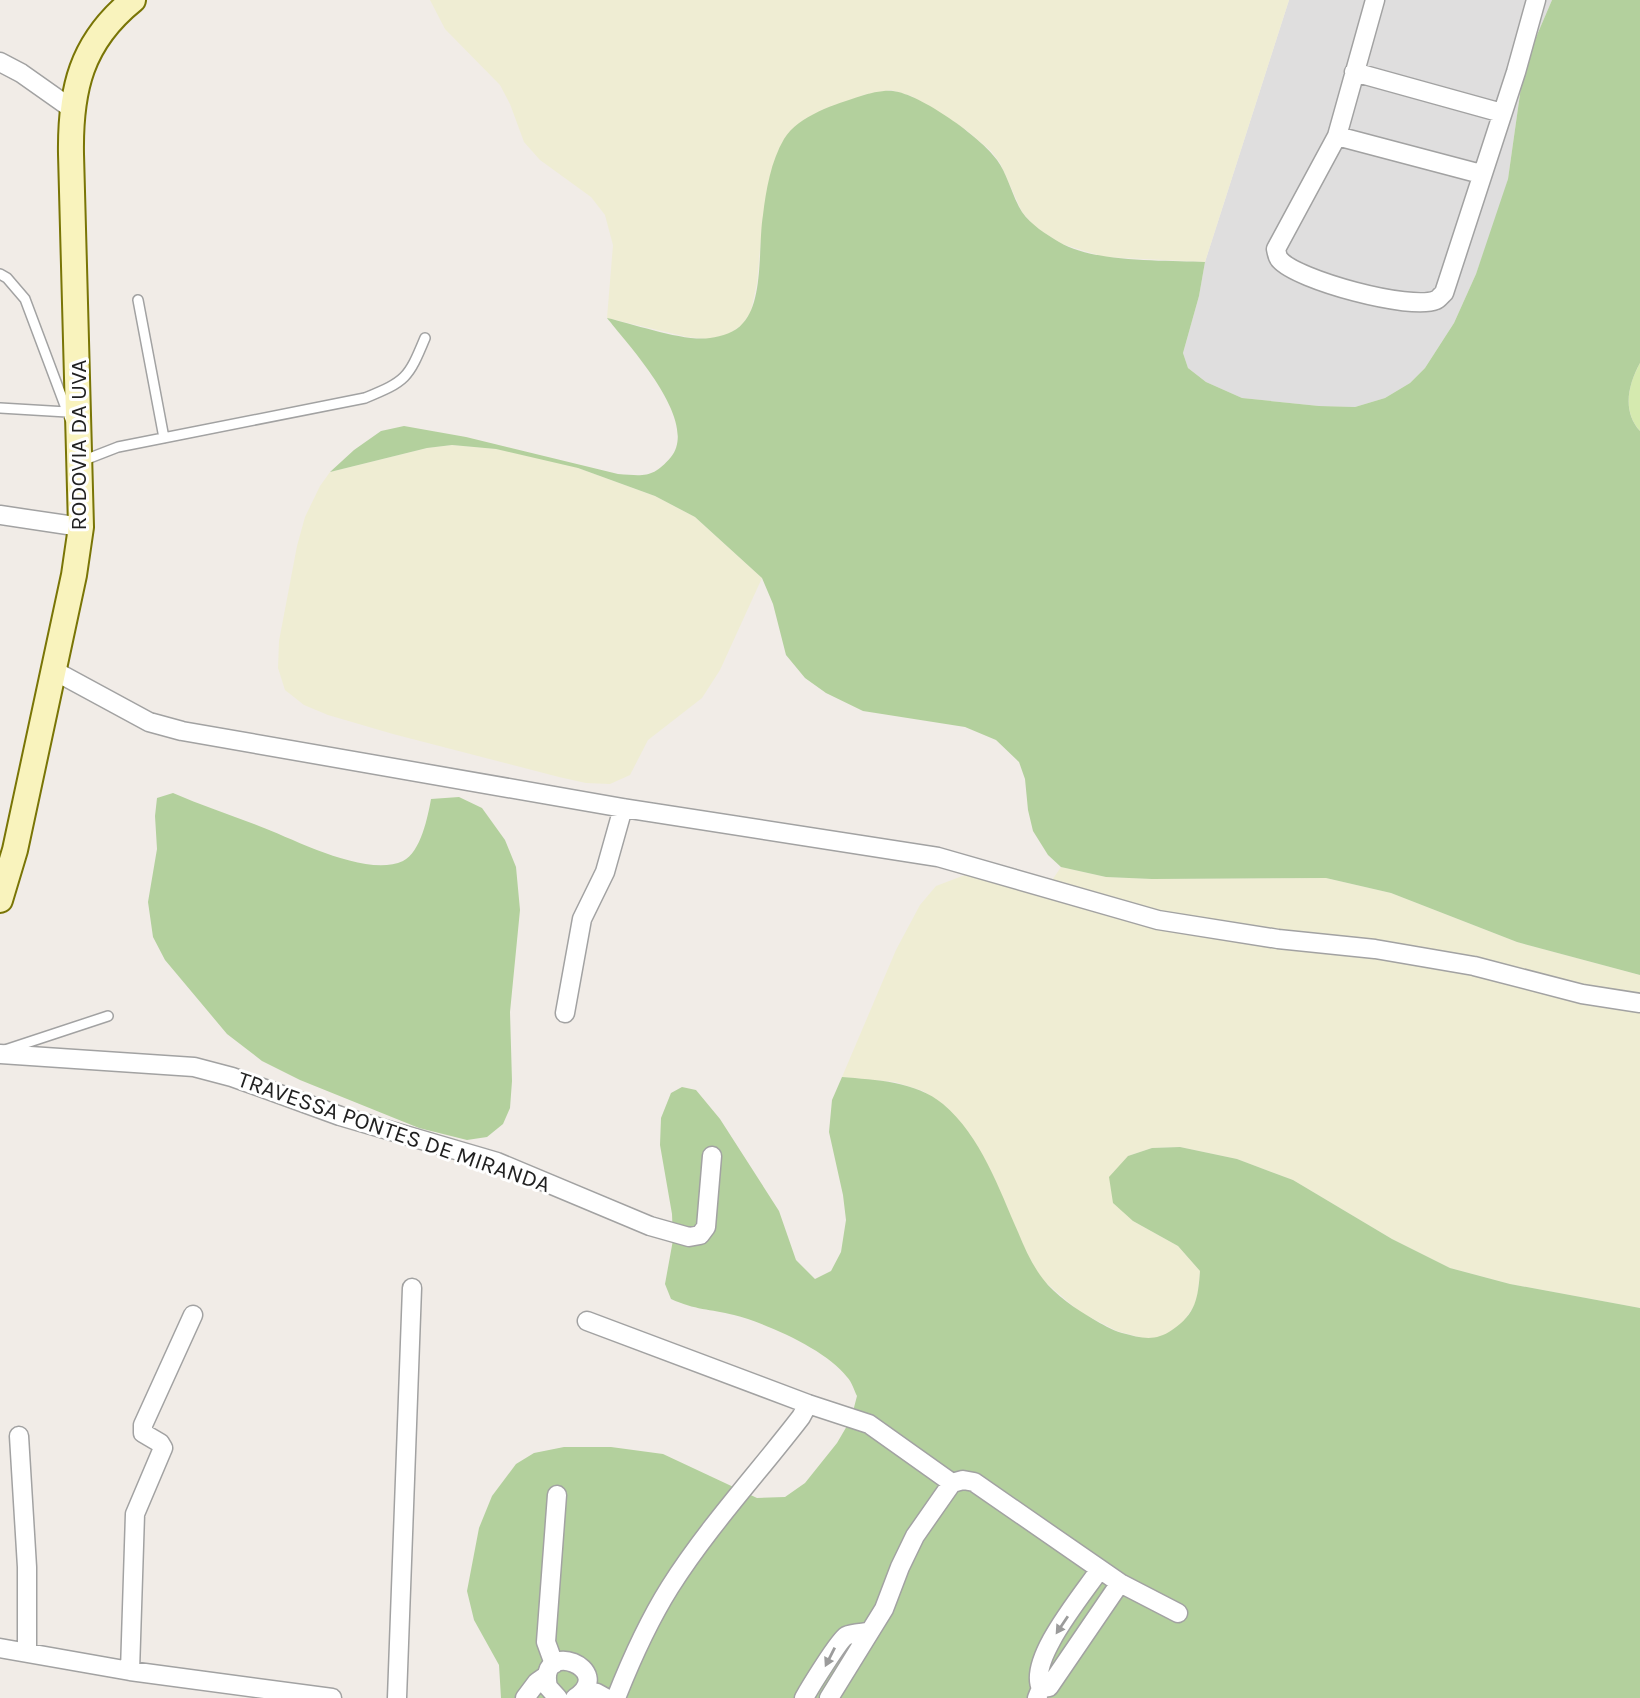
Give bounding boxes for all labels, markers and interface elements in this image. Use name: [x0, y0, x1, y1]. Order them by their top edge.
street label: RODOVIA DA UVA: [65, 359, 92, 531]
street label: TRAVESSA PONTES DE MIRANDA: [234, 1066, 554, 1198]
one-way arrow: [1056, 1616, 1069, 1635]
one-way arrow: [825, 1647, 836, 1667]

